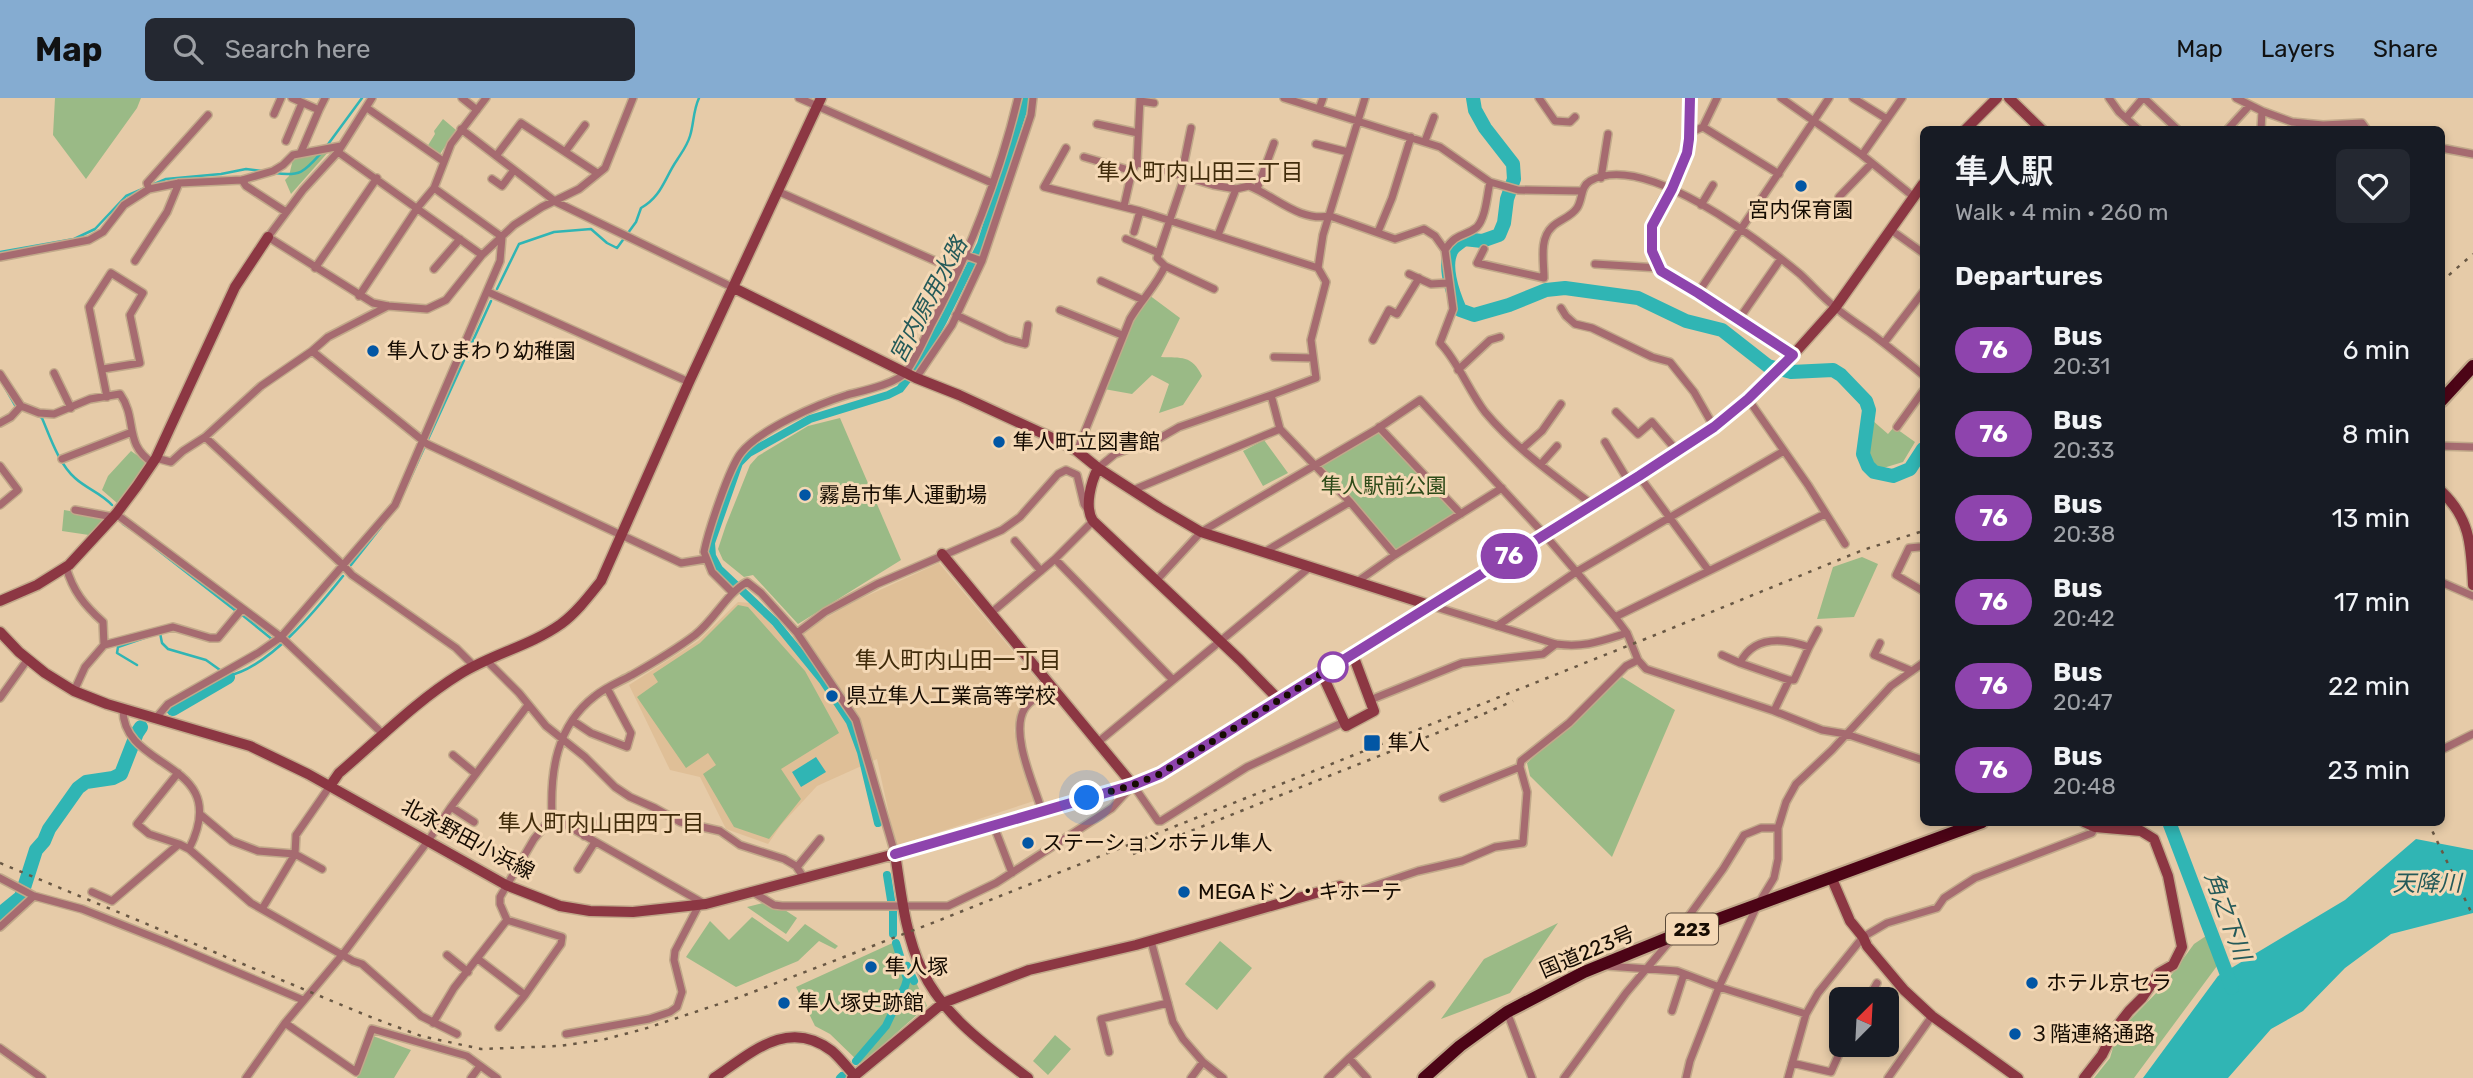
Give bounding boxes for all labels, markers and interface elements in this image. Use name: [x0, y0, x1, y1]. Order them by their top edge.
search box: [145, 18, 635, 81]
text: Map: [35, 30, 103, 69]
icon: search: [169, 30, 207, 68]
text: Search here: [225, 34, 370, 65]
text: Map: [2176, 35, 2223, 63]
text: Layers: [2261, 35, 2335, 63]
text: Share: [2373, 35, 2438, 63]
button: heart: [2336, 149, 2410, 223]
text: 隼人駅: [1955, 152, 2054, 191]
district label: 隼人町内山田三丁目: [1097, 158, 1304, 186]
marker: 宮内保育園: [1793, 178, 1809, 194]
place label: 宮内保育園: [1749, 197, 1854, 222]
text: Walk · 4 min · 260 m: [1955, 198, 2169, 226]
water label: 宮内原用水路: [883, 231, 974, 367]
text: Departures: [1955, 261, 2103, 292]
text: Bus: [2053, 321, 2102, 352]
text: 6 min: [2343, 335, 2410, 366]
text: 76: [1979, 336, 2008, 364]
place label: 隼人ひまわり幼稚園: [387, 338, 576, 363]
marker: 隼人ひまわり幼稚園: [365, 343, 381, 359]
text: 20:31: [2053, 352, 2110, 380]
text: Bus: [2053, 405, 2102, 436]
text: 8 min: [2342, 419, 2410, 450]
text: 76: [1979, 420, 2008, 448]
place label: 隼人町立図書館: [1013, 429, 1160, 454]
marker: 隼人町立図書館: [991, 434, 1007, 450]
text: 20:33: [2053, 436, 2115, 464]
park label: 隼人駅前公園: [1321, 473, 1447, 498]
place label: 霧島市隼人運動場: [819, 482, 987, 507]
marker: 霧島市隼人運動場: [797, 487, 813, 503]
text: Bus: [2053, 489, 2102, 520]
text: 13 min: [2332, 503, 2410, 534]
text: 76: [1979, 504, 2008, 532]
text: 20:38: [2053, 520, 2115, 548]
line badge: 76: [1478, 533, 1540, 579]
text: 76: [1495, 542, 1523, 570]
text: Bus: [2053, 573, 2102, 604]
text: 17 min: [2334, 587, 2410, 618]
text: 76: [1979, 588, 2008, 616]
text: 20:42: [2053, 604, 2115, 632]
district label: 隼人町内山田一丁目: [855, 646, 1062, 674]
unlabelled marker: [1318, 652, 1348, 682]
text: Bus: [2053, 657, 2102, 688]
text: 22 min: [2328, 671, 2410, 702]
text: 76: [1979, 672, 2008, 700]
place label: 県立隼人工業高等学校: [846, 683, 1056, 708]
marker: 県立隼人工業高等学校: [824, 688, 840, 704]
text: 20:47: [2053, 688, 2113, 716]
place label: 隼人: [1388, 730, 1430, 755]
marker: 隼人: [1362, 733, 1382, 753]
text: Bus: [2053, 741, 2102, 772]
text: 23 min: [2328, 755, 2410, 786]
text: 76: [1979, 756, 2008, 784]
text: 20:48: [2053, 772, 2116, 800]
your location: [1069, 780, 1104, 815]
street label: 北永野田小浜線: [397, 793, 539, 884]
district label: 隼人町内山田四丁目: [498, 809, 705, 837]
place label: ステーションホテル隼人: [1042, 830, 1273, 855]
marker: ステーションホテル隼人: [1020, 835, 1036, 851]
water label: 角之下川: [2199, 868, 2258, 967]
water label: 天降川: [2393, 869, 2465, 897]
place label: MEGAドン・キホーテ: [1198, 879, 1402, 904]
marker: MEGAドン・キホーテ: [1176, 884, 1192, 900]
road number: 223: [1666, 914, 1718, 944]
street label: 国道223号: [1536, 920, 1638, 983]
place label: 隼人塚: [885, 954, 948, 979]
marker: 隼人塚: [863, 959, 879, 975]
place label: ホテル京セラ: [2046, 970, 2172, 995]
marker: ホテル京セラ: [2024, 975, 2040, 991]
north arrow: [1829, 987, 1899, 1057]
map controls: [1829, 987, 1899, 1057]
place label: 隼人塚史跡館: [798, 990, 924, 1015]
marker: 隼人塚史跡館: [776, 995, 792, 1011]
place label: ３階連絡通路: [2029, 1021, 2155, 1046]
marker: ３階連絡通路: [2007, 1026, 2023, 1042]

